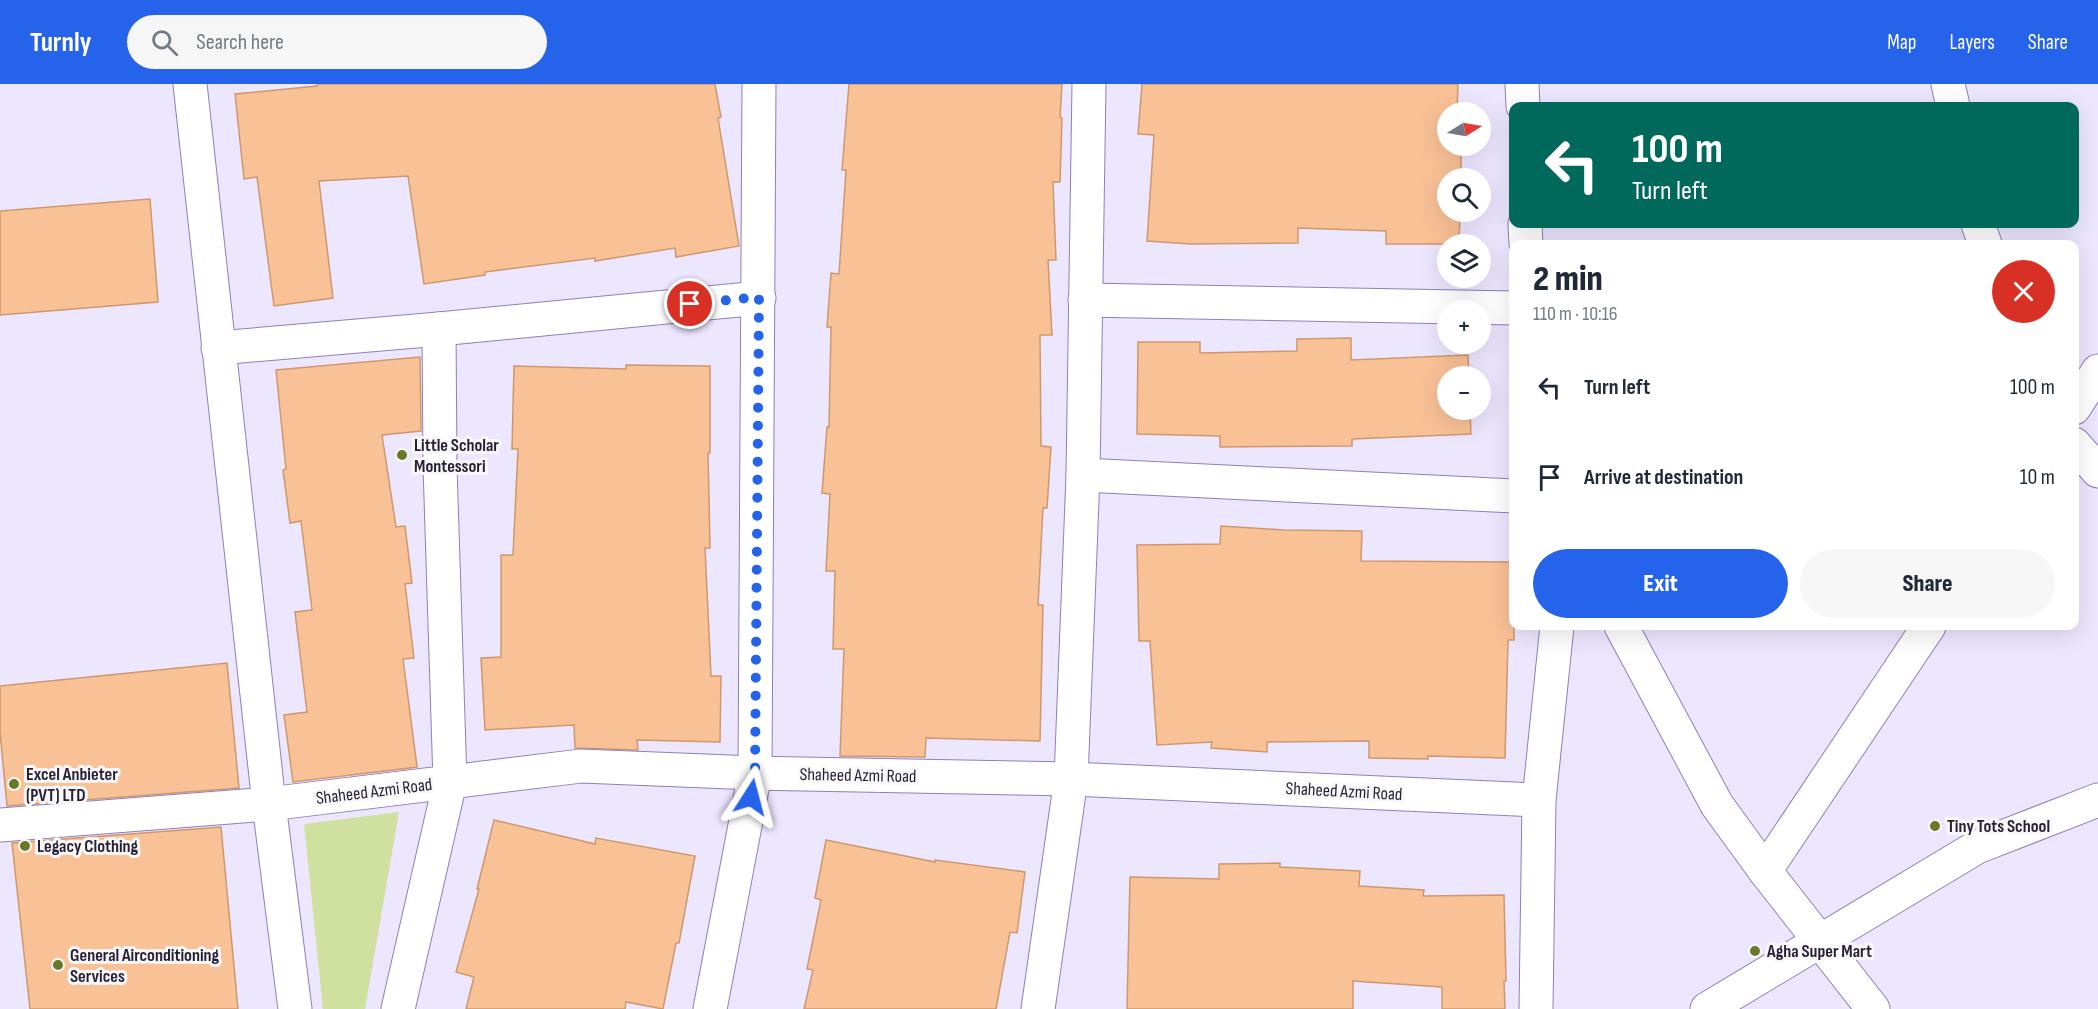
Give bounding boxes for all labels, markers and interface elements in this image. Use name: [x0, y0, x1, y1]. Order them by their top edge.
search box: [127, 15, 547, 69]
text: Turnly: [30, 26, 91, 59]
icon: search: [148, 26, 181, 59]
text: Search here: [196, 29, 284, 56]
text: Map: [1887, 30, 1916, 55]
text: Layers: [1949, 30, 1995, 55]
text: Share: [2028, 30, 2068, 55]
north arrow: [1437, 102, 1491, 156]
map controls: [1437, 102, 1491, 420]
text: 100 m: [1632, 124, 1723, 175]
icon: left: [1533, 126, 1611, 204]
button: search: [1437, 168, 1491, 222]
text: Turn left: [1632, 175, 1708, 207]
button: layers: [1437, 234, 1491, 288]
text: 2 min: [1533, 258, 1603, 301]
button: close: [1992, 260, 2055, 323]
pin: [664, 278, 715, 329]
icon: arrive: [673, 287, 706, 320]
button: +: [1437, 300, 1491, 354]
text: 110 m · 10:16: [1533, 302, 1618, 326]
button: −: [1437, 366, 1491, 420]
icon: left: [1533, 371, 1566, 404]
text: Turn left: [1584, 374, 1650, 401]
text: 100 m: [2010, 374, 2055, 401]
place label: Little Scholar Montessori: [414, 435, 499, 477]
marker: Little Scholar Montessori: [395, 448, 409, 462]
icon: arrive: [1533, 461, 1566, 494]
text: Arrive at destination: [1584, 464, 1743, 491]
text: 10 m: [2020, 464, 2055, 491]
button: Exit: [1533, 549, 1788, 618]
button: Share: [1800, 549, 2055, 618]
place label: Excel Anbieter (PVT) LTD: [26, 764, 118, 806]
street label: Shaheed Azmi Road: [799, 764, 917, 787]
position arrow: [719, 765, 783, 829]
street label: Shaheed Azmi Road: [315, 774, 433, 809]
marker: Excel Anbieter (PVT) LTD: [7, 777, 21, 791]
street label: Shaheed Azmi Road: [1285, 778, 1403, 805]
place label: Tiny Tots School: [1947, 816, 2050, 837]
marker: Tiny Tots School: [1928, 819, 1942, 833]
place label: Legacy Clothing: [37, 836, 139, 857]
marker: Legacy Clothing: [18, 839, 32, 853]
place label: Agha Super Mart: [1766, 941, 1872, 962]
marker: Agha Super Mart: [1748, 944, 1762, 958]
place label: General Airconditioning Services: [70, 945, 220, 987]
marker: General Airconditioning Services: [51, 958, 65, 972]

